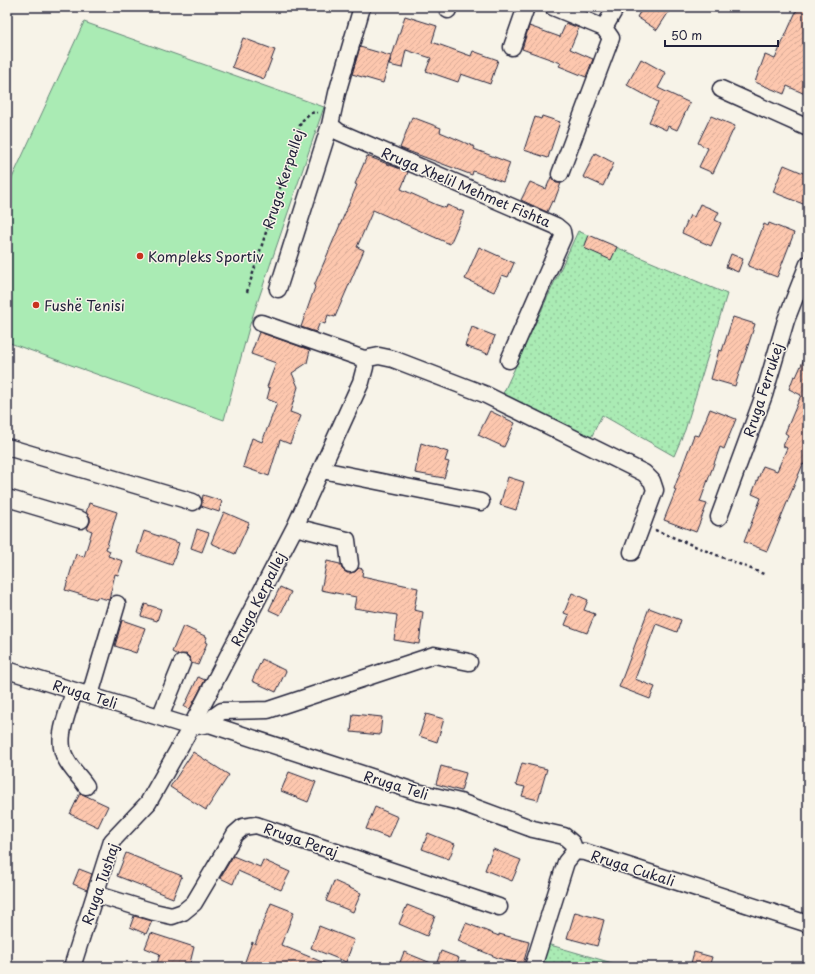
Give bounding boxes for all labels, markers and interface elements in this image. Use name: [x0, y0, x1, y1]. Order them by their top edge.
scale bar: [665, 22, 778, 48]
text: 50 m: [671, 26, 702, 44]
street label: Rruga Kerpallej: [257, 127, 309, 231]
street label: Rruga Xhelil Mehmet Fishta: [378, 142, 554, 232]
place label: Kompleks Sportiv: [148, 246, 263, 267]
marker: Kompleks Sportiv: [135, 251, 145, 261]
place label: Fushë Tenisi: [44, 295, 125, 316]
marker: Fushë Tenisi: [31, 300, 41, 310]
street label: Rruga Ferrukej: [738, 340, 788, 440]
street label: Rruga Kerpallej: [225, 548, 291, 650]
street label: Rruga Teli: [50, 674, 120, 714]
street label: Rruga Teli: [361, 765, 431, 805]
street label: Rruga Peraj: [261, 817, 341, 863]
street label: Rruga Tushaj: [76, 840, 124, 928]
street label: Rruga Cukali: [588, 845, 678, 891]

